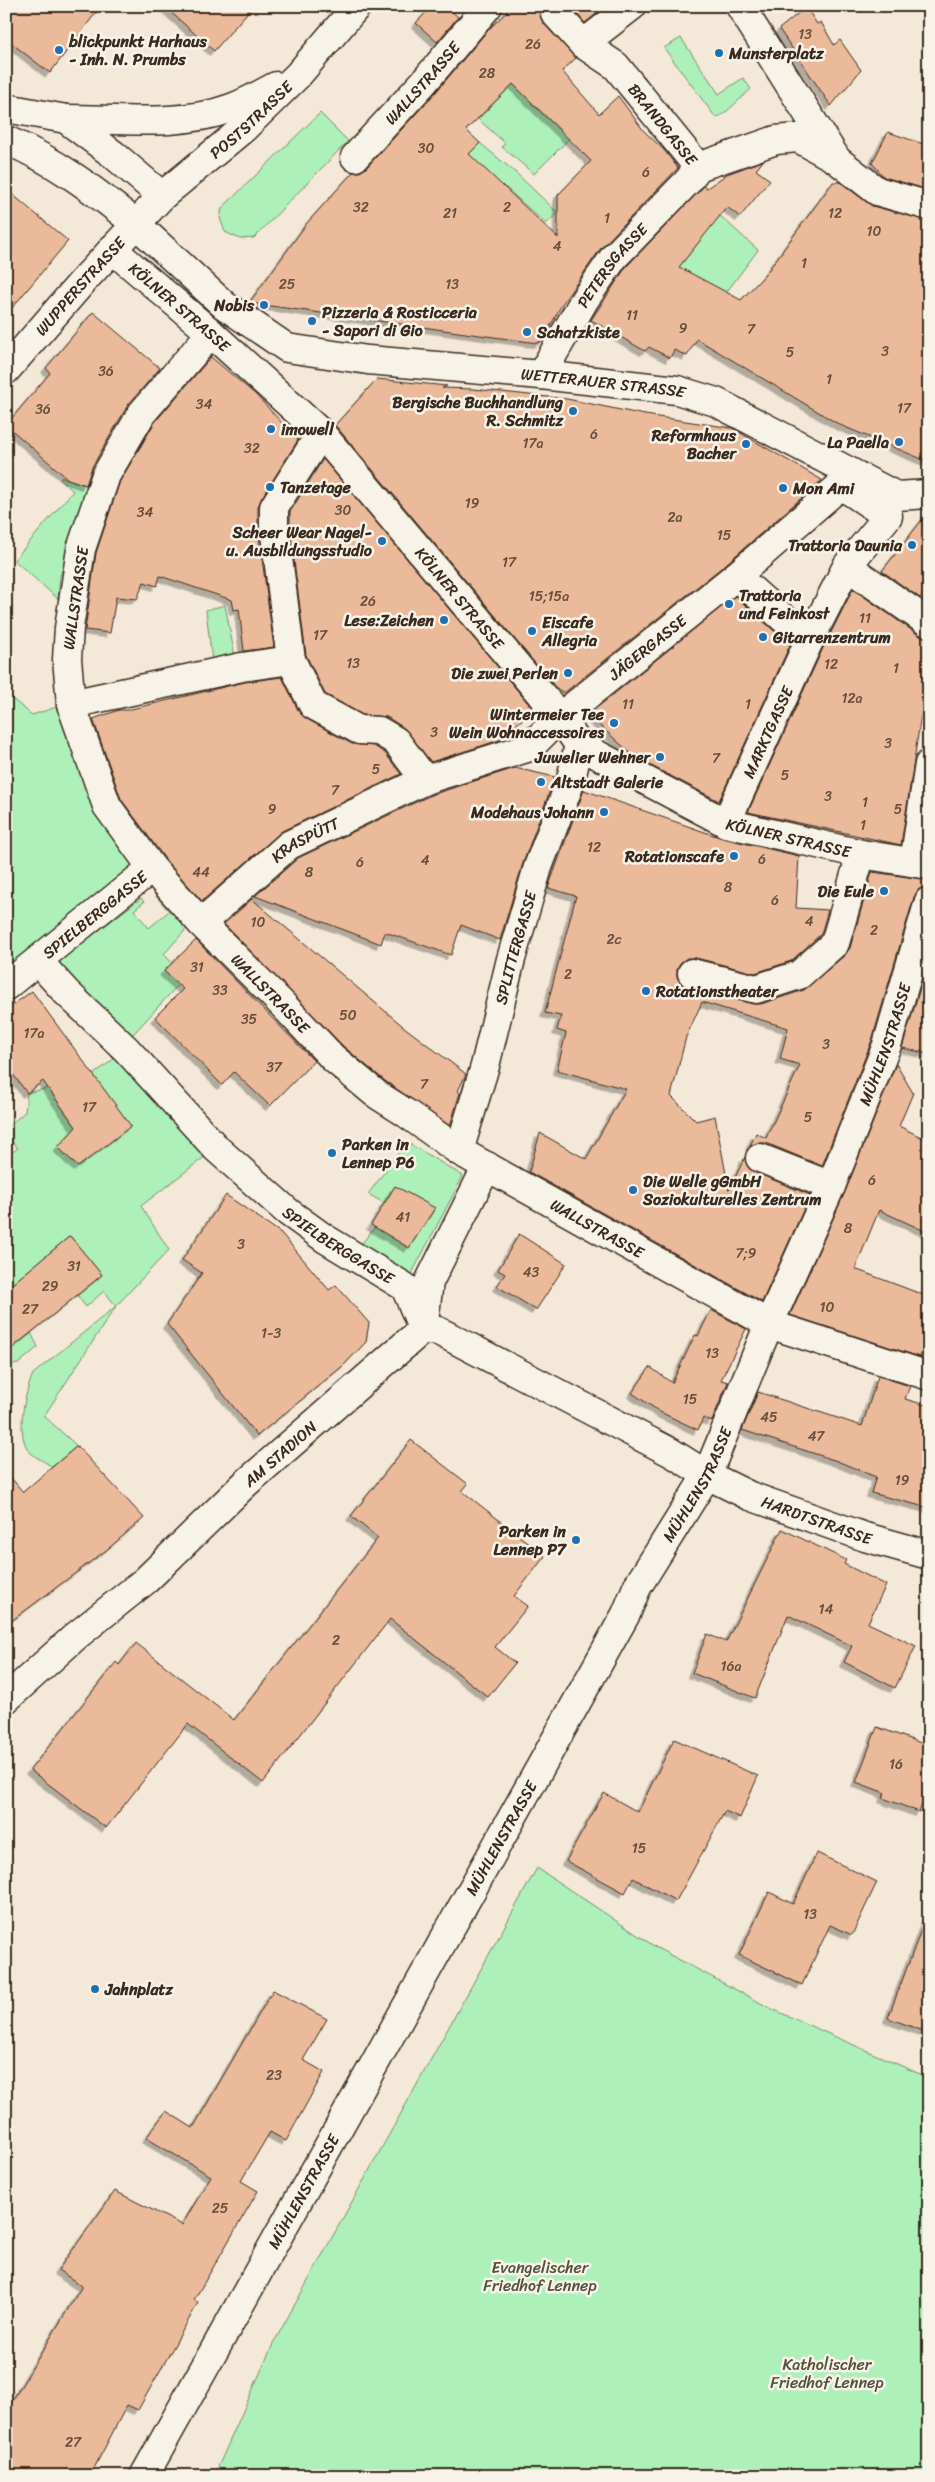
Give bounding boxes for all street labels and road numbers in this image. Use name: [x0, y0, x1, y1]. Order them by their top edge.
street label: WALLSTRASSE: [377, 34, 468, 132]
street label: POSTSTRASSE: [203, 73, 301, 166]
street label: BRANDGASSE: [620, 77, 706, 173]
street label: PETERSGASSE: [569, 215, 656, 314]
street label: WUPPERSTRASSE: [28, 229, 134, 343]
street label: KÖLNER STRASSE: [122, 255, 238, 360]
street label: WETTERAUER STRASSE: [520, 359, 690, 407]
street label: KÖLNER STRASSE: [407, 540, 512, 657]
street label: WALLSTRASSE: [54, 544, 97, 651]
street label: JÄGERGASSE: [601, 606, 694, 689]
street label: MARKTGASSE: [734, 680, 802, 783]
street label: KRASPÜTT: [264, 809, 345, 870]
street label: KÖLNER STRASSE: [723, 809, 855, 866]
street label: SPIELBERGGASSE: [36, 862, 155, 966]
street label: SPLITTERGASSE: [486, 886, 546, 1008]
street label: WALLSTRASSE: [224, 946, 318, 1042]
street label: MÜHLENSTRASSE: [850, 979, 920, 1110]
street label: WALLSTRASSE: [545, 1191, 650, 1267]
street label: SPIELBERGGASSE: [276, 1198, 401, 1293]
street label: AM STADION: [236, 1413, 324, 1495]
street label: MÜHLENSTRASSE: [654, 1421, 741, 1548]
street label: HARDTSTRASSE: [757, 1487, 876, 1554]
street label: MÜHLENSTRASSE: [457, 1774, 546, 1901]
street label: MÜHLENSTRASSE: [260, 2128, 348, 2255]

